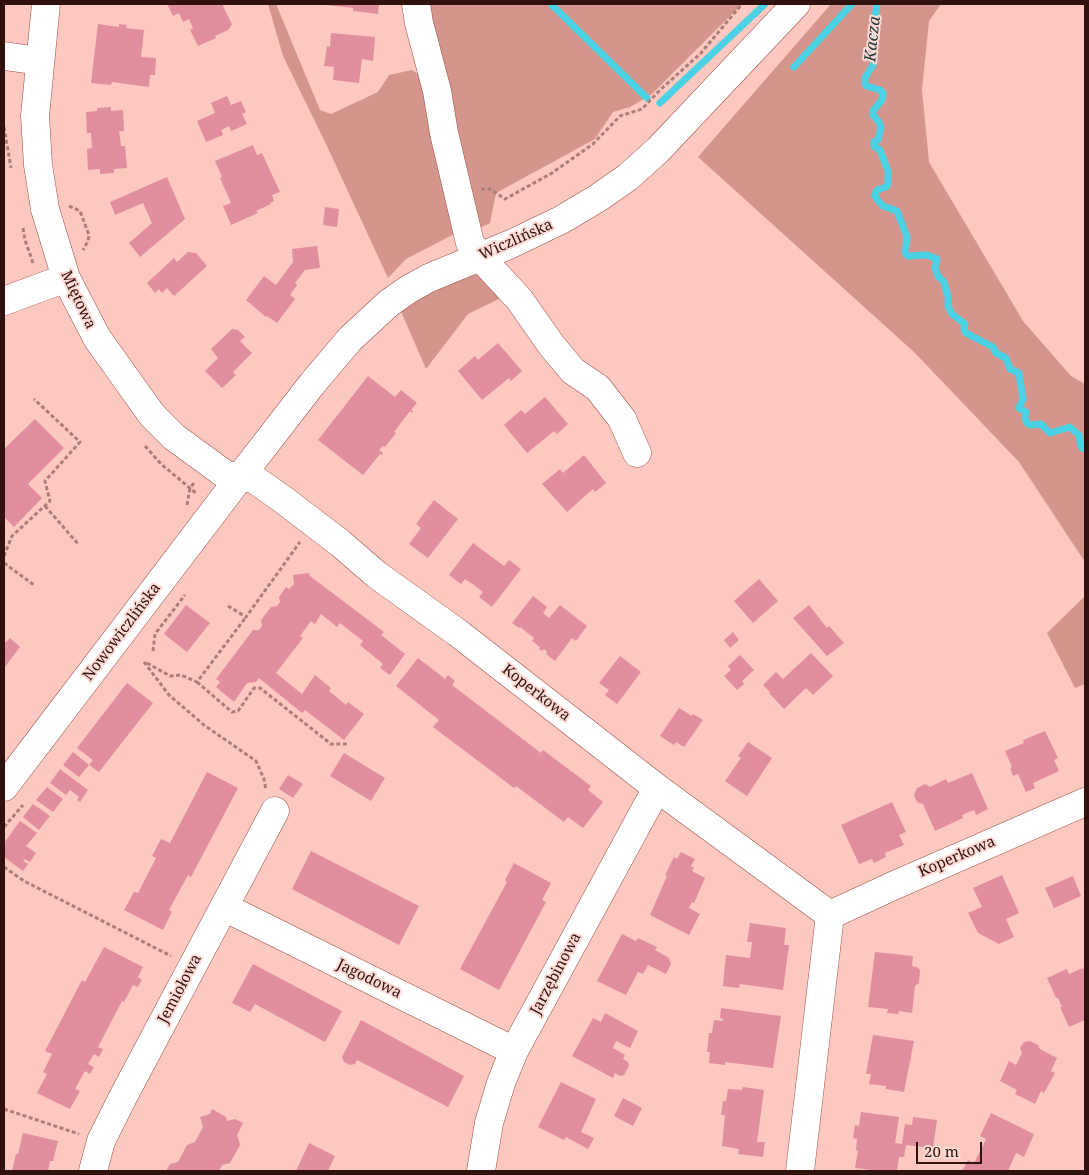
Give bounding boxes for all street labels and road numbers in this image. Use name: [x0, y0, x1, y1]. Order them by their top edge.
street label: Wiczlińska: [476, 216, 556, 264]
street label: Miętowa: [57, 268, 99, 332]
street label: Nowowiczlińska: [79, 580, 165, 684]
street label: Koperkowa: [498, 661, 574, 725]
street label: Koperkowa: [916, 833, 998, 881]
street label: Jarzębinowa: [527, 930, 585, 1018]
street label: Jemiołowa: [154, 951, 206, 1027]
street label: Jagodowa: [334, 956, 404, 1002]

